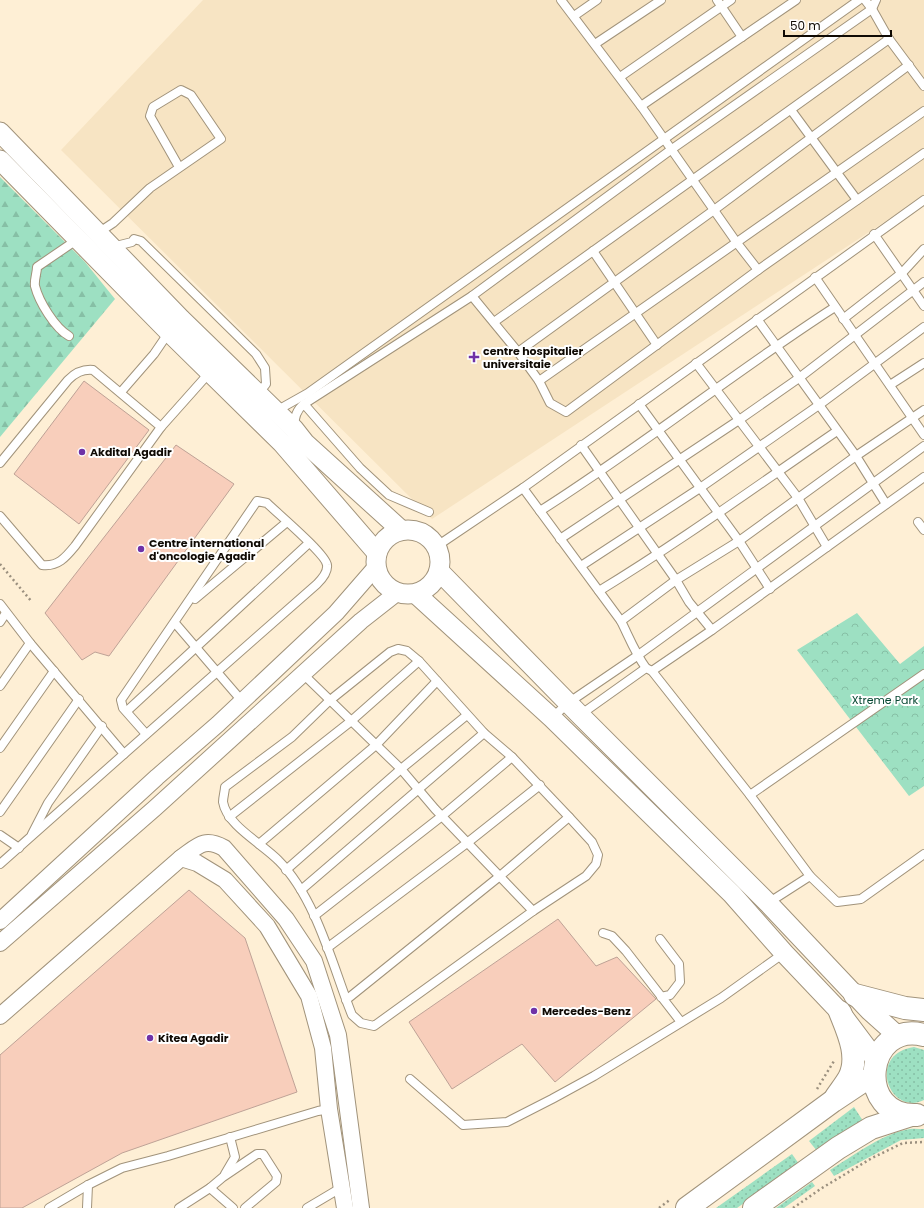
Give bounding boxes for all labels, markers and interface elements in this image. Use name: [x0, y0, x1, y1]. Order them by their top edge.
scale bar: [784, 12, 891, 38]
text: 50 m: [790, 17, 821, 34]
place label: centre hospitalier universitaie: [483, 343, 584, 372]
marker: centre hospitalier universitaie: [468, 351, 480, 363]
place label: Akdital Agadir: [90, 444, 172, 460]
marker: Akdital Agadir: [77, 447, 87, 457]
place label: Centre international d'oncologie Agadir: [149, 535, 264, 564]
marker: Centre international d'oncologie Agadir: [136, 544, 146, 554]
park label: Xtreme Park: [852, 692, 919, 708]
place label: Mercedes-Benz: [542, 1003, 631, 1019]
marker: Mercedes-Benz: [529, 1006, 539, 1016]
place label: Kitea Agadir: [158, 1030, 229, 1046]
marker: Kitea Agadir: [145, 1033, 155, 1043]

